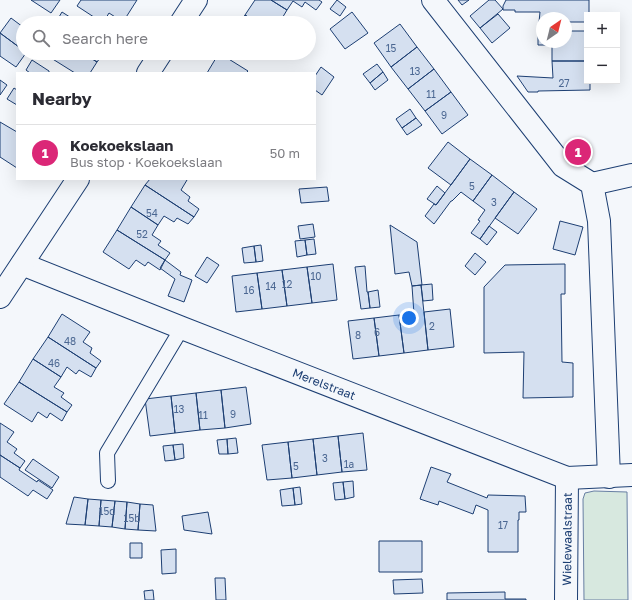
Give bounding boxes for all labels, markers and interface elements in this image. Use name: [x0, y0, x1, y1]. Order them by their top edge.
north arrow: [536, 12, 572, 48]
map controls: [584, 12, 620, 84]
button: +: [584, 12, 620, 48]
search box: [16, 16, 316, 60]
icon: search: [30, 27, 52, 49]
text: Search here: [62, 29, 148, 47]
house number: 15: [386, 42, 397, 54]
button: −: [584, 48, 620, 84]
house number: 13: [410, 65, 420, 77]
house number: 27: [558, 77, 570, 89]
text: Nearby: [32, 88, 92, 109]
house number: 11: [426, 88, 436, 100]
house number: 9: [441, 109, 447, 121]
text: Koekoekslaan: [70, 136, 173, 154]
pin: 1: [565, 137, 591, 167]
text: 1: [42, 145, 48, 161]
text: 50 m: [270, 145, 300, 161]
text: Bus stop · Koekoekslaan: [70, 154, 223, 170]
house number: 5: [469, 180, 475, 192]
house number: 3: [491, 196, 497, 208]
house number: 54: [146, 207, 158, 219]
house number: 52: [136, 228, 148, 240]
house number: 10: [310, 270, 322, 282]
house number: 12: [282, 278, 293, 290]
house number: 14: [266, 280, 276, 292]
house number: 16: [244, 284, 254, 296]
your location: [399, 308, 419, 328]
house number: 2: [429, 320, 435, 332]
house number: 6: [374, 326, 380, 338]
house number: 8: [355, 329, 361, 341]
house number: 48: [64, 335, 76, 347]
house number: 46: [48, 357, 60, 369]
street label: Merelstraat: [290, 364, 358, 403]
house number: 13: [174, 403, 184, 415]
house number: 9: [230, 408, 236, 420]
house number: 11: [198, 409, 208, 421]
house number: 3: [322, 452, 328, 464]
house number: 1a: [344, 458, 354, 470]
house number: 5: [293, 460, 299, 472]
street label: Wielewaalstraat: [559, 492, 574, 586]
house number: 15d: [99, 505, 115, 517]
house number: 15b: [124, 512, 140, 524]
house number: 17: [498, 519, 508, 531]

